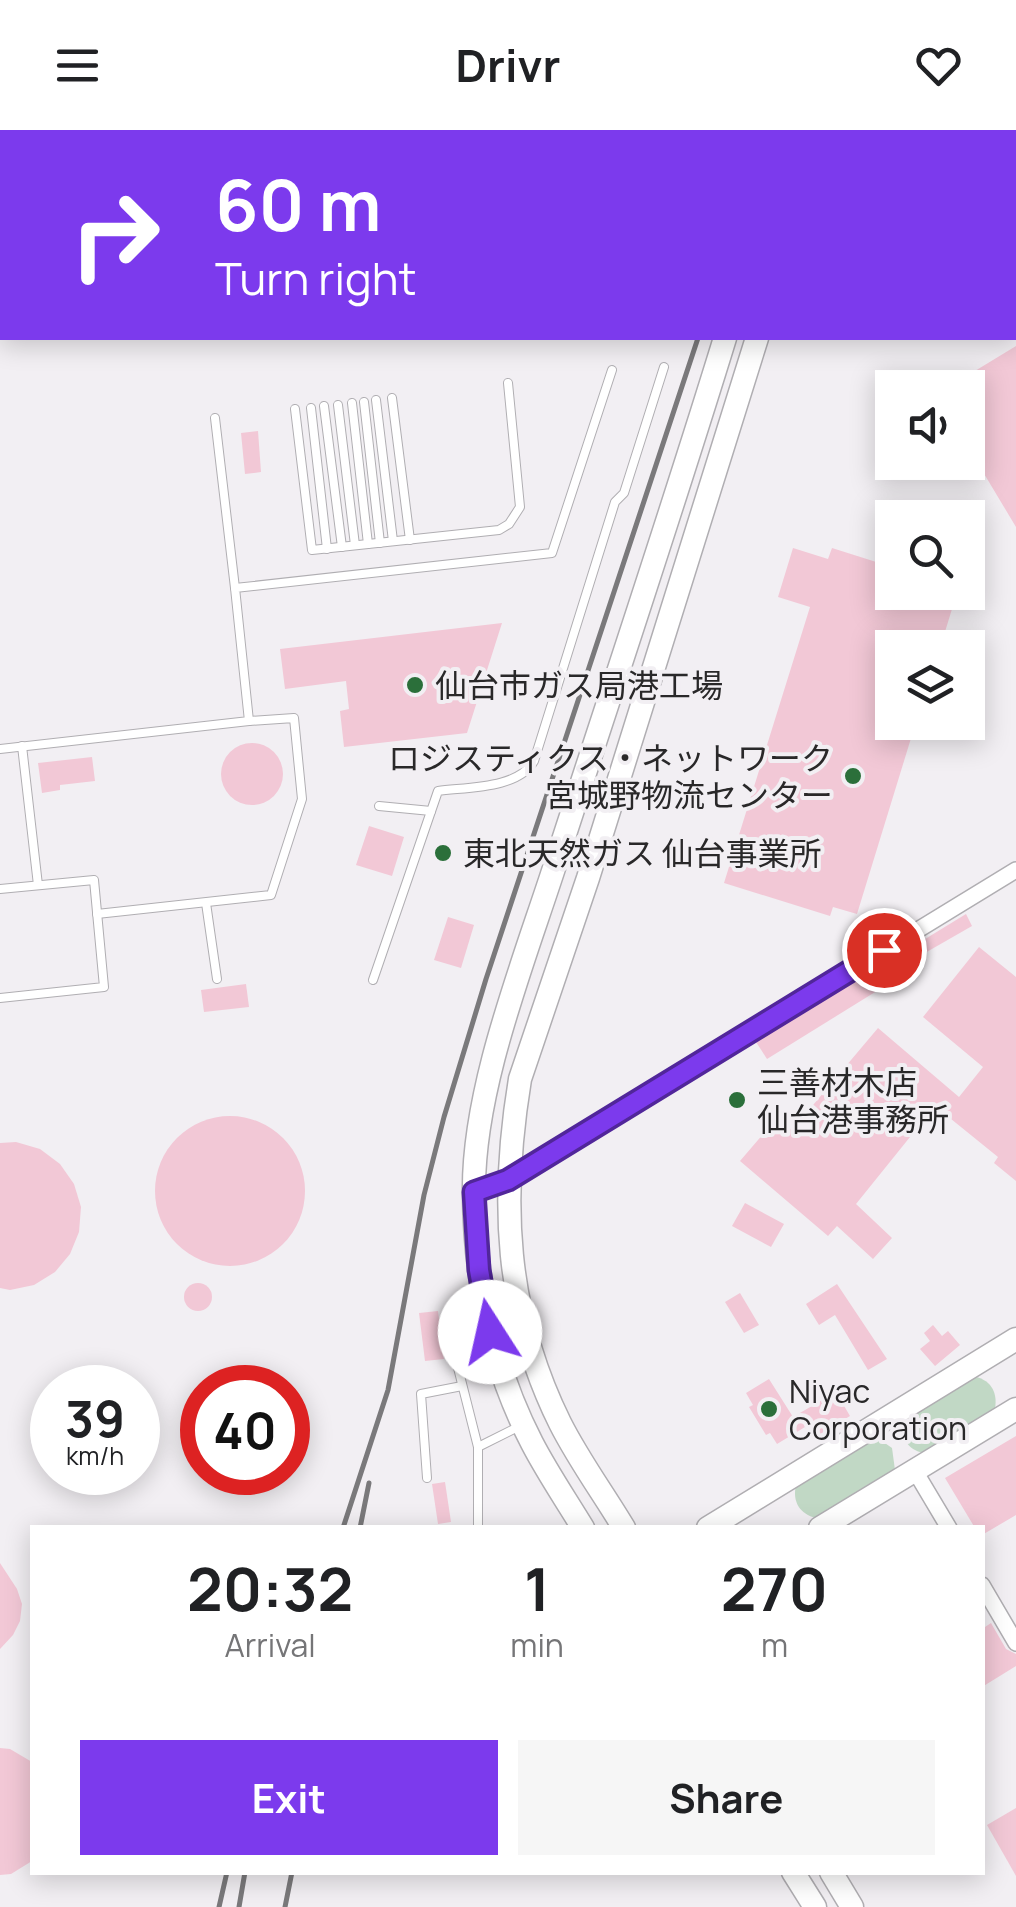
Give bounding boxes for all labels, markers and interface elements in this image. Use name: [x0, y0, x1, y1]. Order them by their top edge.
text: Drivr: [456, 34, 560, 96]
icon: menu: [50, 38, 105, 93]
icon: heart: [911, 38, 966, 93]
text: 60 m: [215, 156, 382, 252]
icon: right: [50, 170, 180, 300]
text: Turn right: [215, 247, 416, 309]
map controls: [875, 370, 985, 740]
button: sound: [875, 370, 985, 480]
button: search: [875, 500, 985, 610]
button: layers: [875, 630, 985, 740]
place label: 仙台市ガス局港工場: [435, 663, 723, 707]
marker: 仙台市ガス局港工場: [404, 674, 426, 696]
place label: ロジスティクス・ネットワーク 宮城野物流センター: [388, 736, 833, 817]
marker: ロジスティクス・ネットワーク 宮城野物流センター: [842, 765, 864, 787]
place label: 東北天然ガス 仙台事業所: [463, 831, 821, 875]
marker: 東北天然ガス 仙台事業所: [432, 842, 454, 864]
pin: [842, 908, 927, 993]
icon: arrive: [857, 923, 912, 978]
place label: 三善材木店 仙台港事務所: [757, 1060, 949, 1141]
marker: 三善材木店 仙台港事務所: [726, 1089, 748, 1111]
position arrow: [438, 1280, 542, 1384]
speed limit sign: 40: [180, 1365, 310, 1495]
place label: Niyac Corporation: [789, 1369, 967, 1450]
text: 39: [65, 1384, 125, 1452]
marker: Niyac Corporation: [758, 1398, 780, 1420]
text: km/h: [66, 1438, 124, 1473]
text: 20:32: [187, 1547, 353, 1629]
text: 1: [524, 1547, 550, 1629]
text: 270: [721, 1547, 828, 1629]
text: Arrival: [224, 1623, 316, 1667]
text: min: [510, 1623, 564, 1667]
text: m: [761, 1623, 788, 1667]
button: Exit: [80, 1740, 498, 1855]
button: Share: [518, 1740, 935, 1855]

